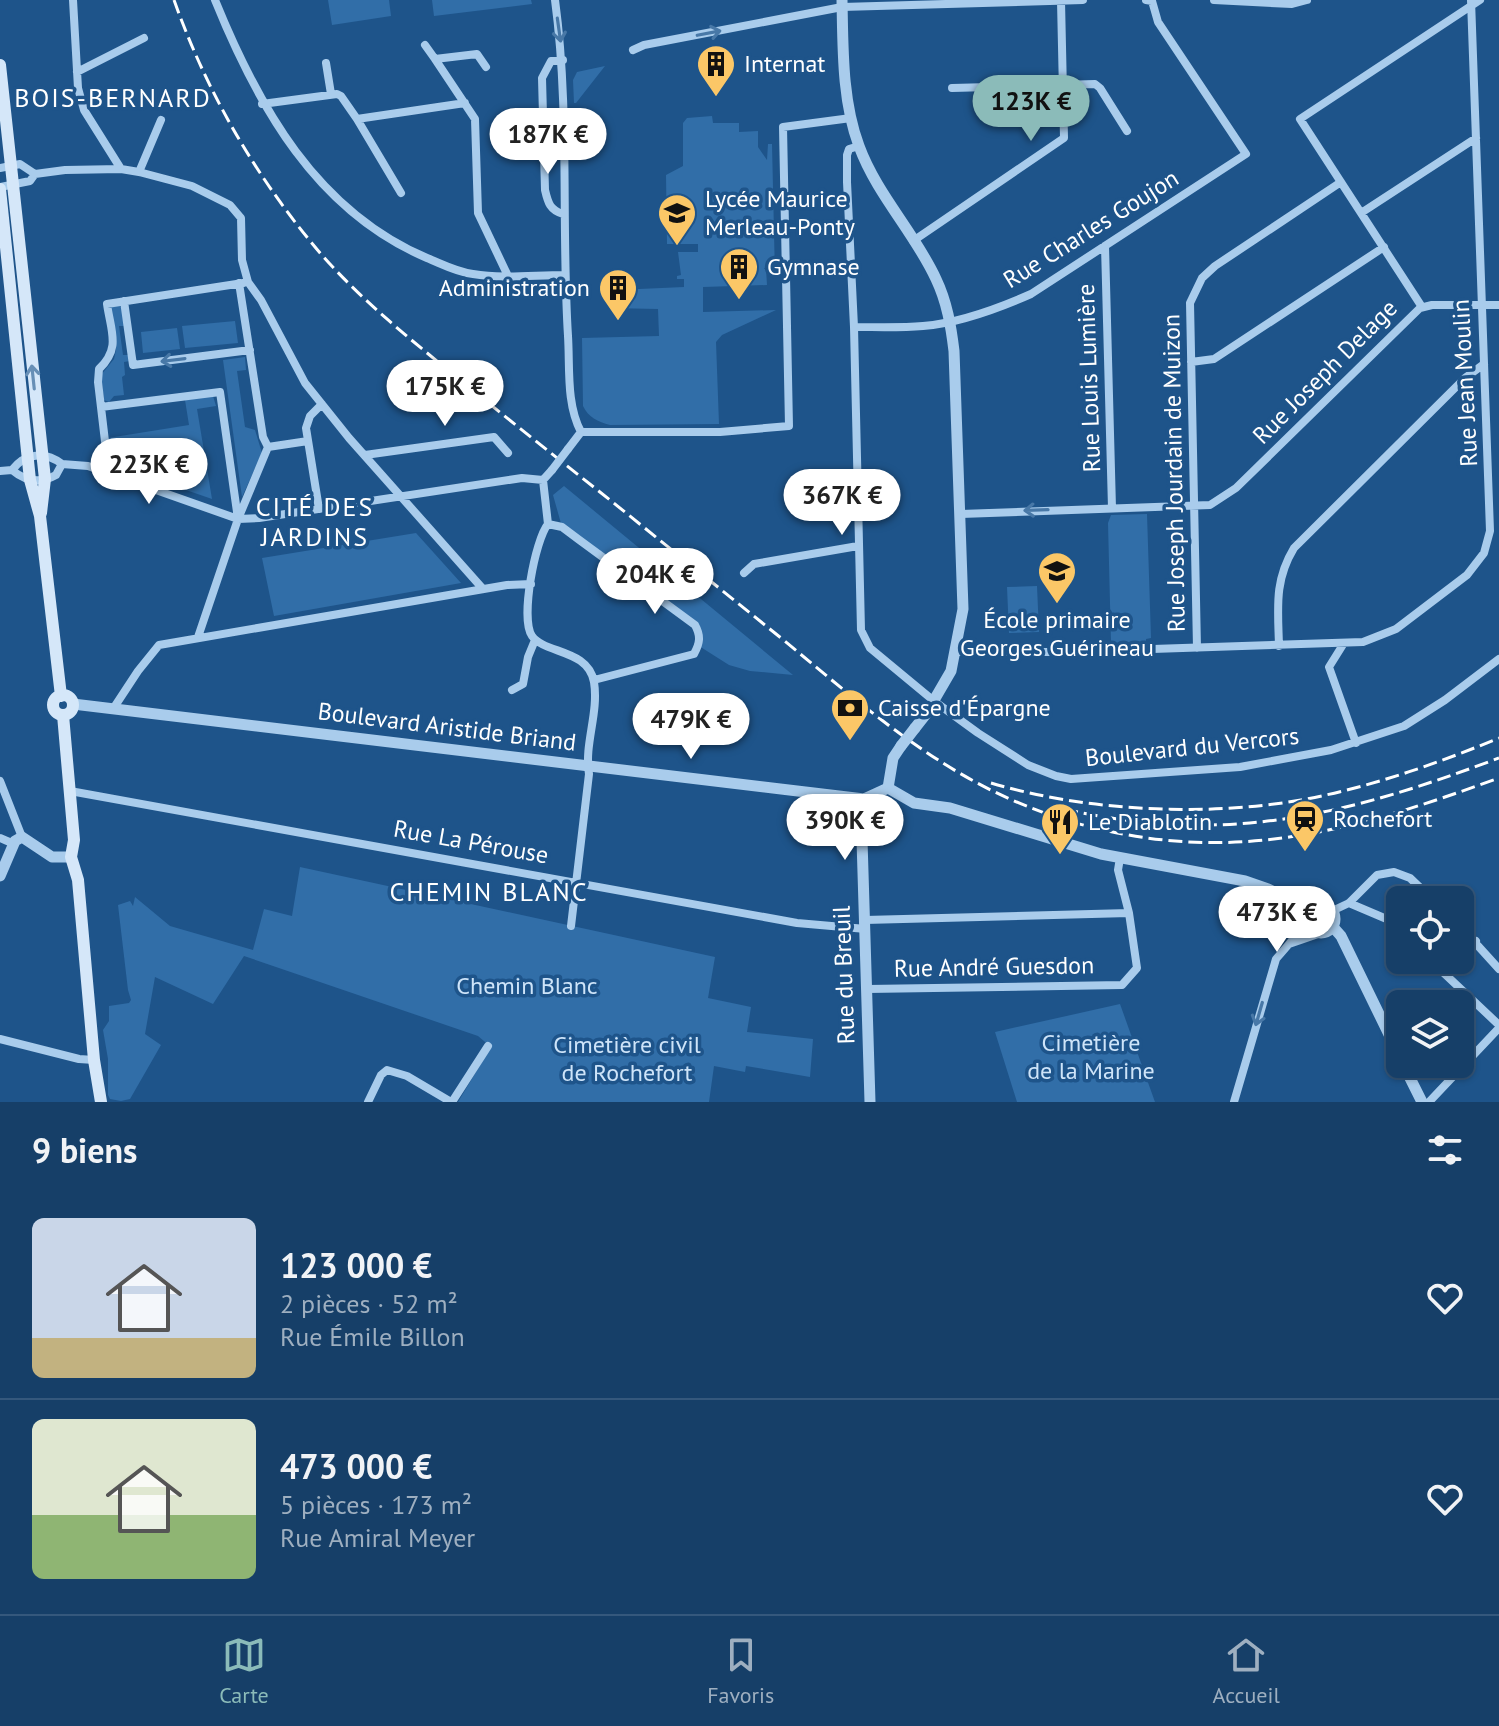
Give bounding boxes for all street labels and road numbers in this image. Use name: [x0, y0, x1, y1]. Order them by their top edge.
street label: Rue Charles Goujon: [997, 162, 1184, 295]
street label: Rue Louis Lumière: [1070, 283, 1107, 473]
street label: Rue Joseph Delage: [1246, 293, 1404, 451]
street label: Rue Jean Moulin: [1445, 299, 1484, 467]
street label: Rue Joseph Jourdain de Muizon: [1155, 314, 1192, 632]
street label: Boulevard Aristide Briand: [316, 695, 578, 758]
street label: Boulevard du Vercors: [1083, 720, 1300, 773]
street label: Rue La Pérouse: [391, 813, 551, 870]
street label: Rue du Breuil: [826, 905, 861, 1045]
street label: Rue André Guesdon: [893, 949, 1094, 984]

